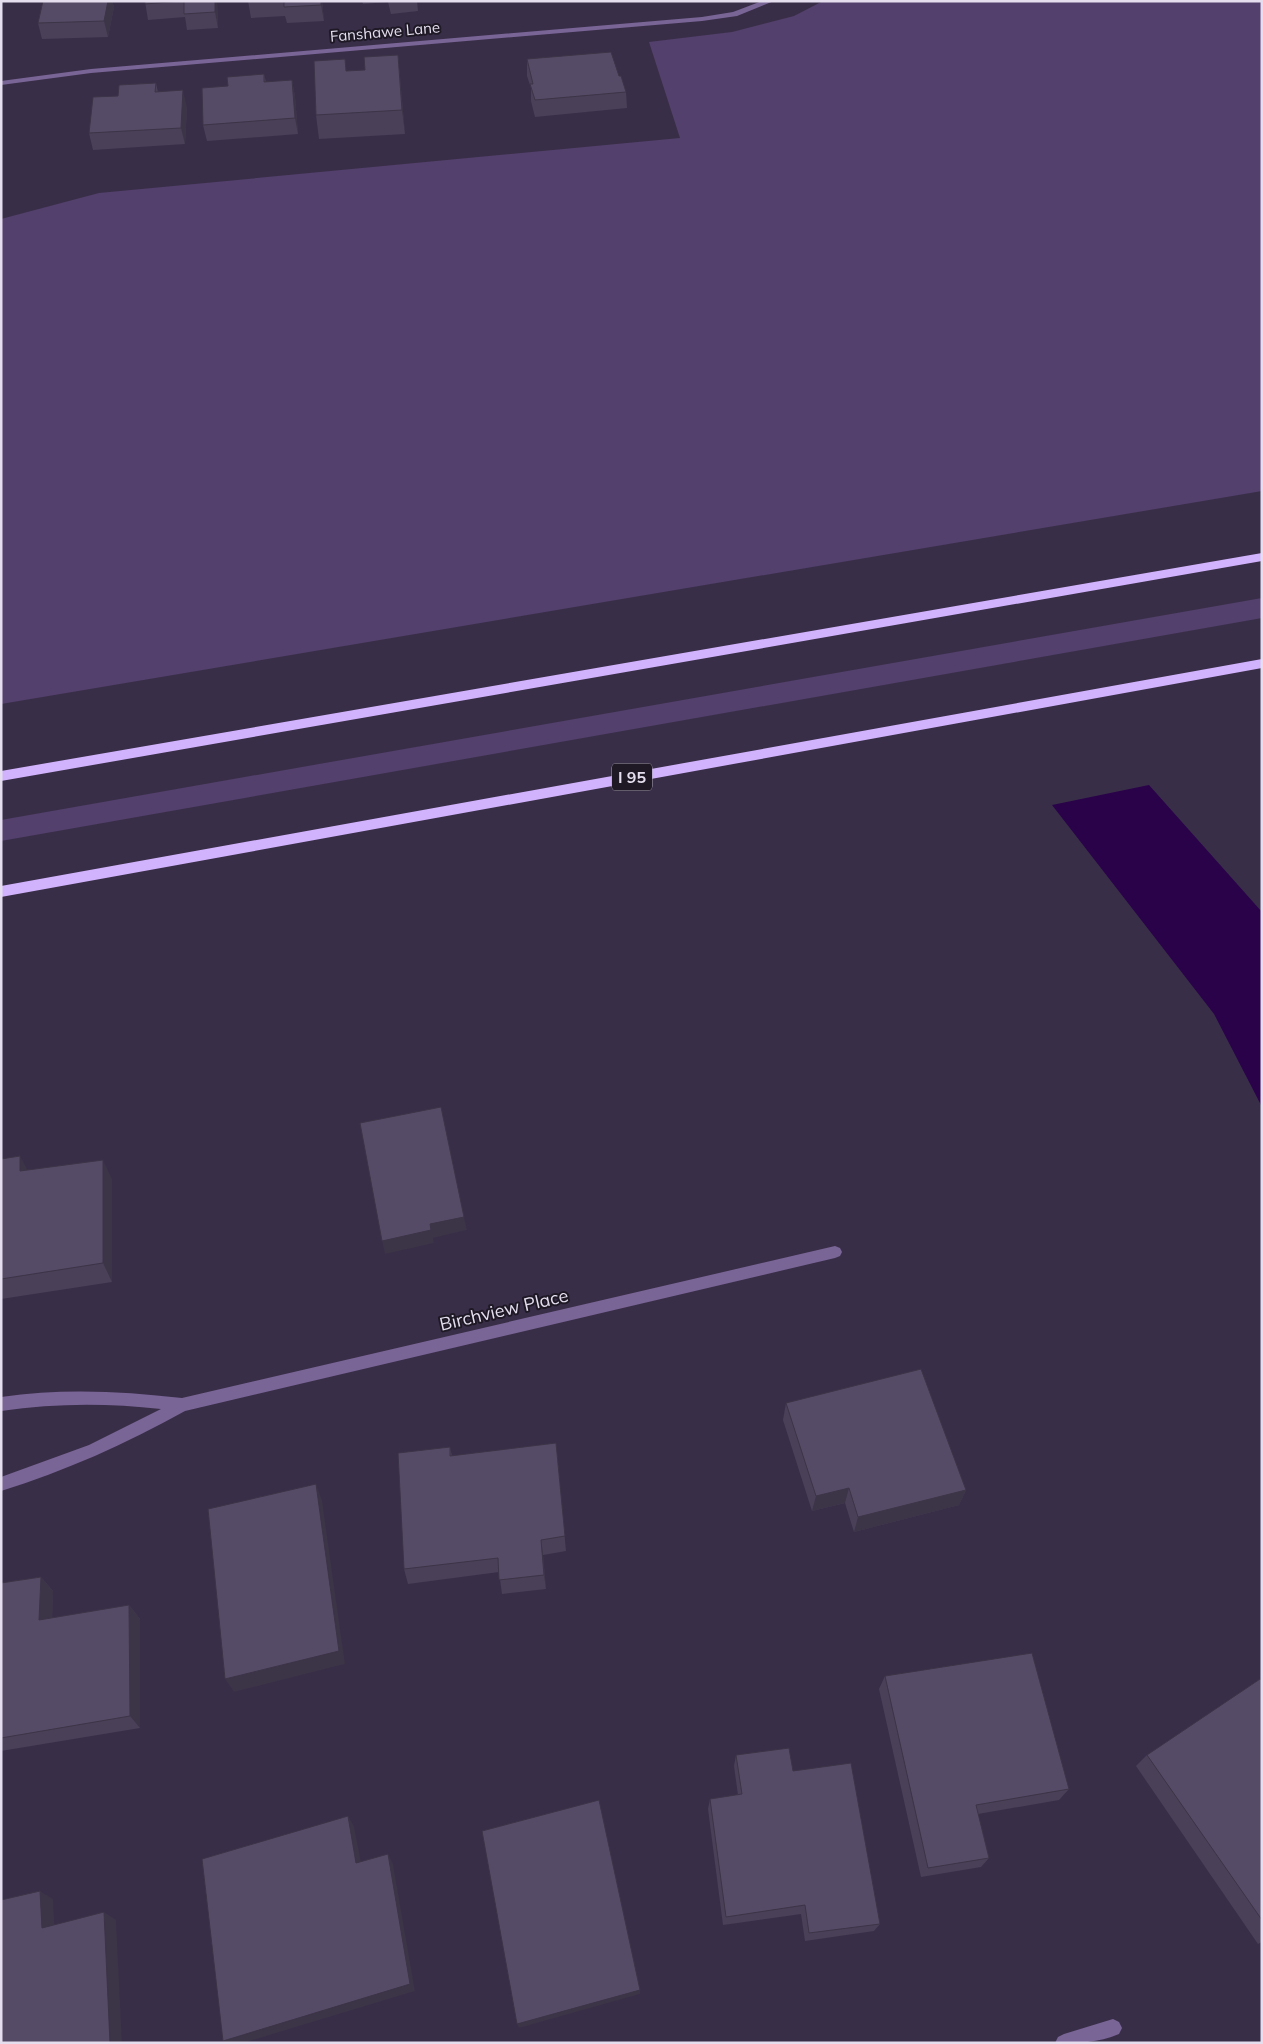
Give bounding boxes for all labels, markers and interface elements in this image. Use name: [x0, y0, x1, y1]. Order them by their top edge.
street label: Fanshawe Lane: [329, 17, 441, 46]
road number: I 95: [612, 764, 652, 790]
street label: Birchview Place: [437, 1284, 571, 1336]

